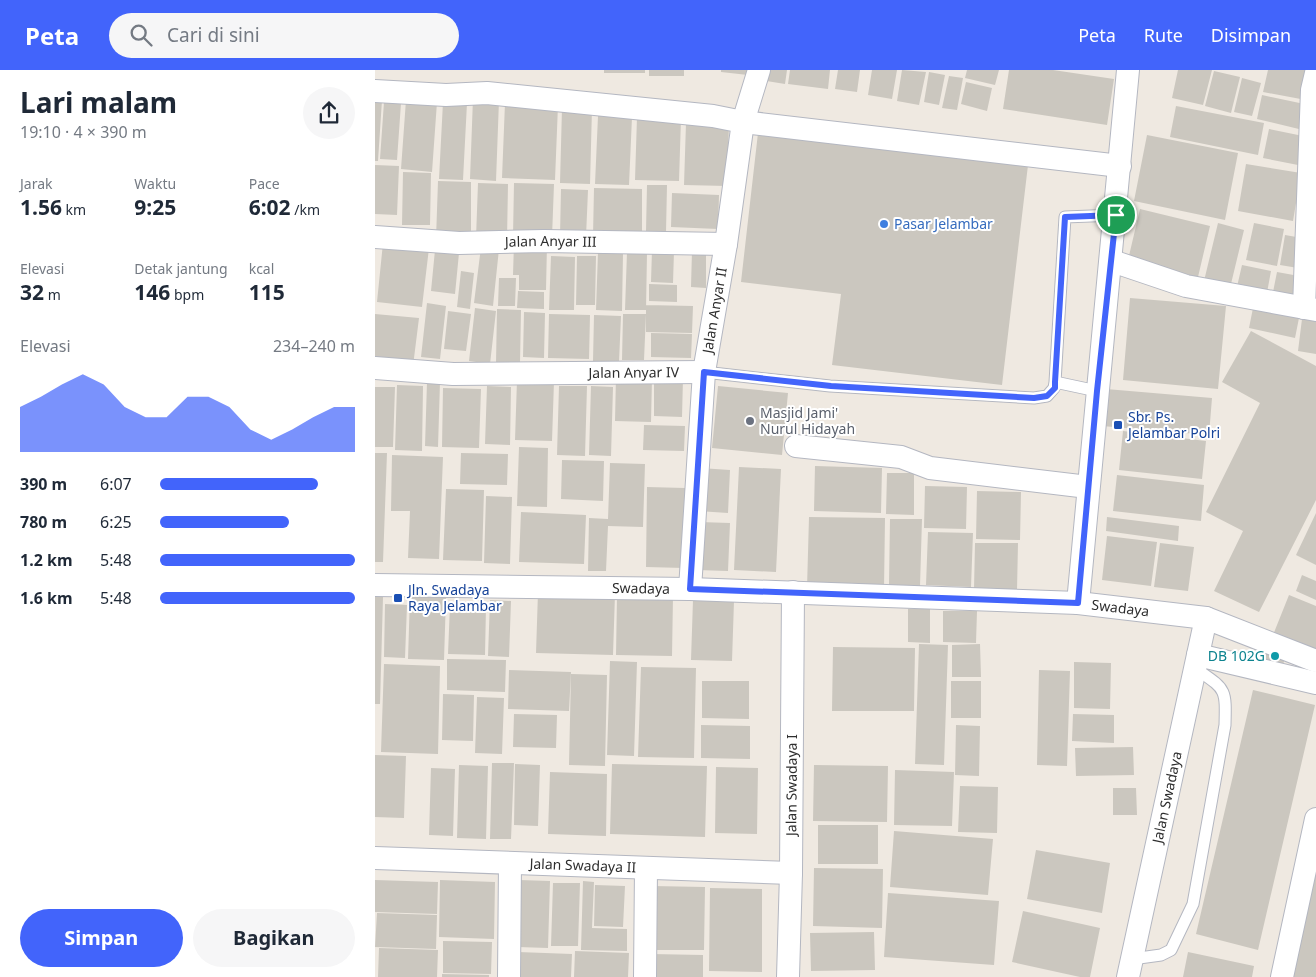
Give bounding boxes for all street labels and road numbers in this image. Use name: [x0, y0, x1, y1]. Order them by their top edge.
street label: Jalan Anyar III: [503, 231, 597, 251]
street label: Jalan Anyar II: [697, 266, 731, 357]
street label: Jalan Anyar IV: [586, 362, 680, 382]
street label: Swadaya: [612, 578, 670, 598]
street label: Swadaya: [1091, 595, 1150, 620]
street label: Jalan Swadaya I: [781, 734, 801, 838]
street label: Jalan Swadaya: [1147, 749, 1186, 847]
street label: Jalan Swadaya II: [527, 854, 637, 876]

